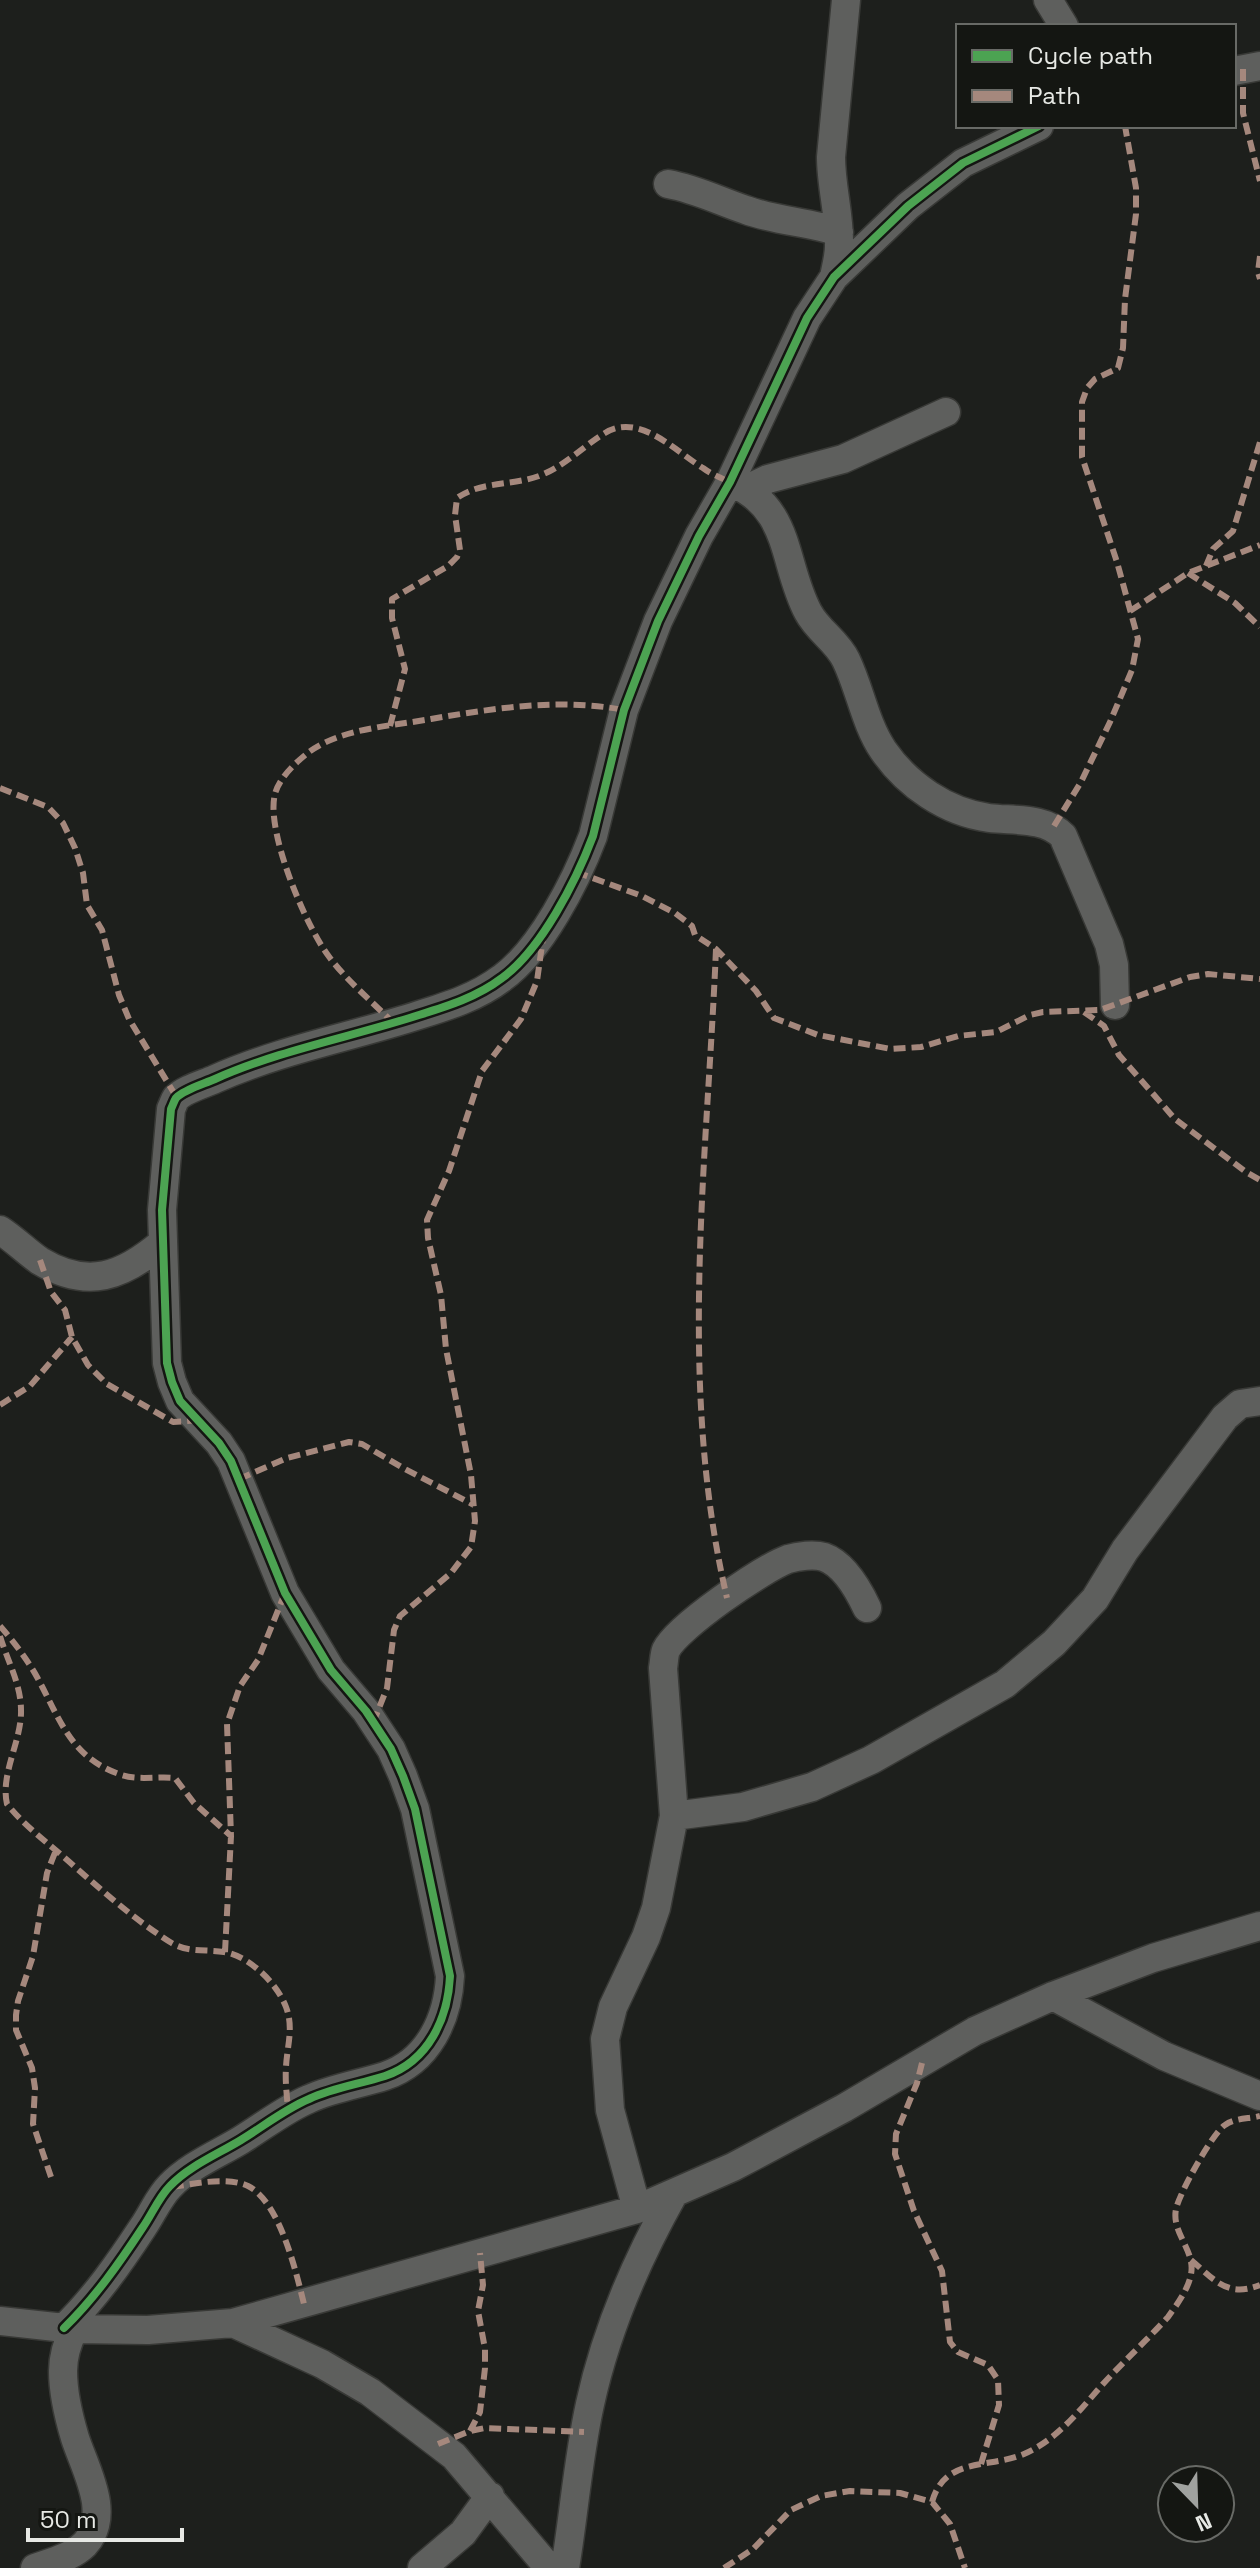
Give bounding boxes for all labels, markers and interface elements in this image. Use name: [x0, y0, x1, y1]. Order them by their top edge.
legend: [956, 24, 1236, 128]
text: Cycle path: [1028, 40, 1153, 71]
text: Path: [1028, 80, 1081, 111]
north arrow: [1156, 2464, 1236, 2544]
scale bar: [28, 2492, 182, 2542]
text: 50 m: [40, 2504, 97, 2535]
text: N: [1192, 2507, 1216, 2538]

